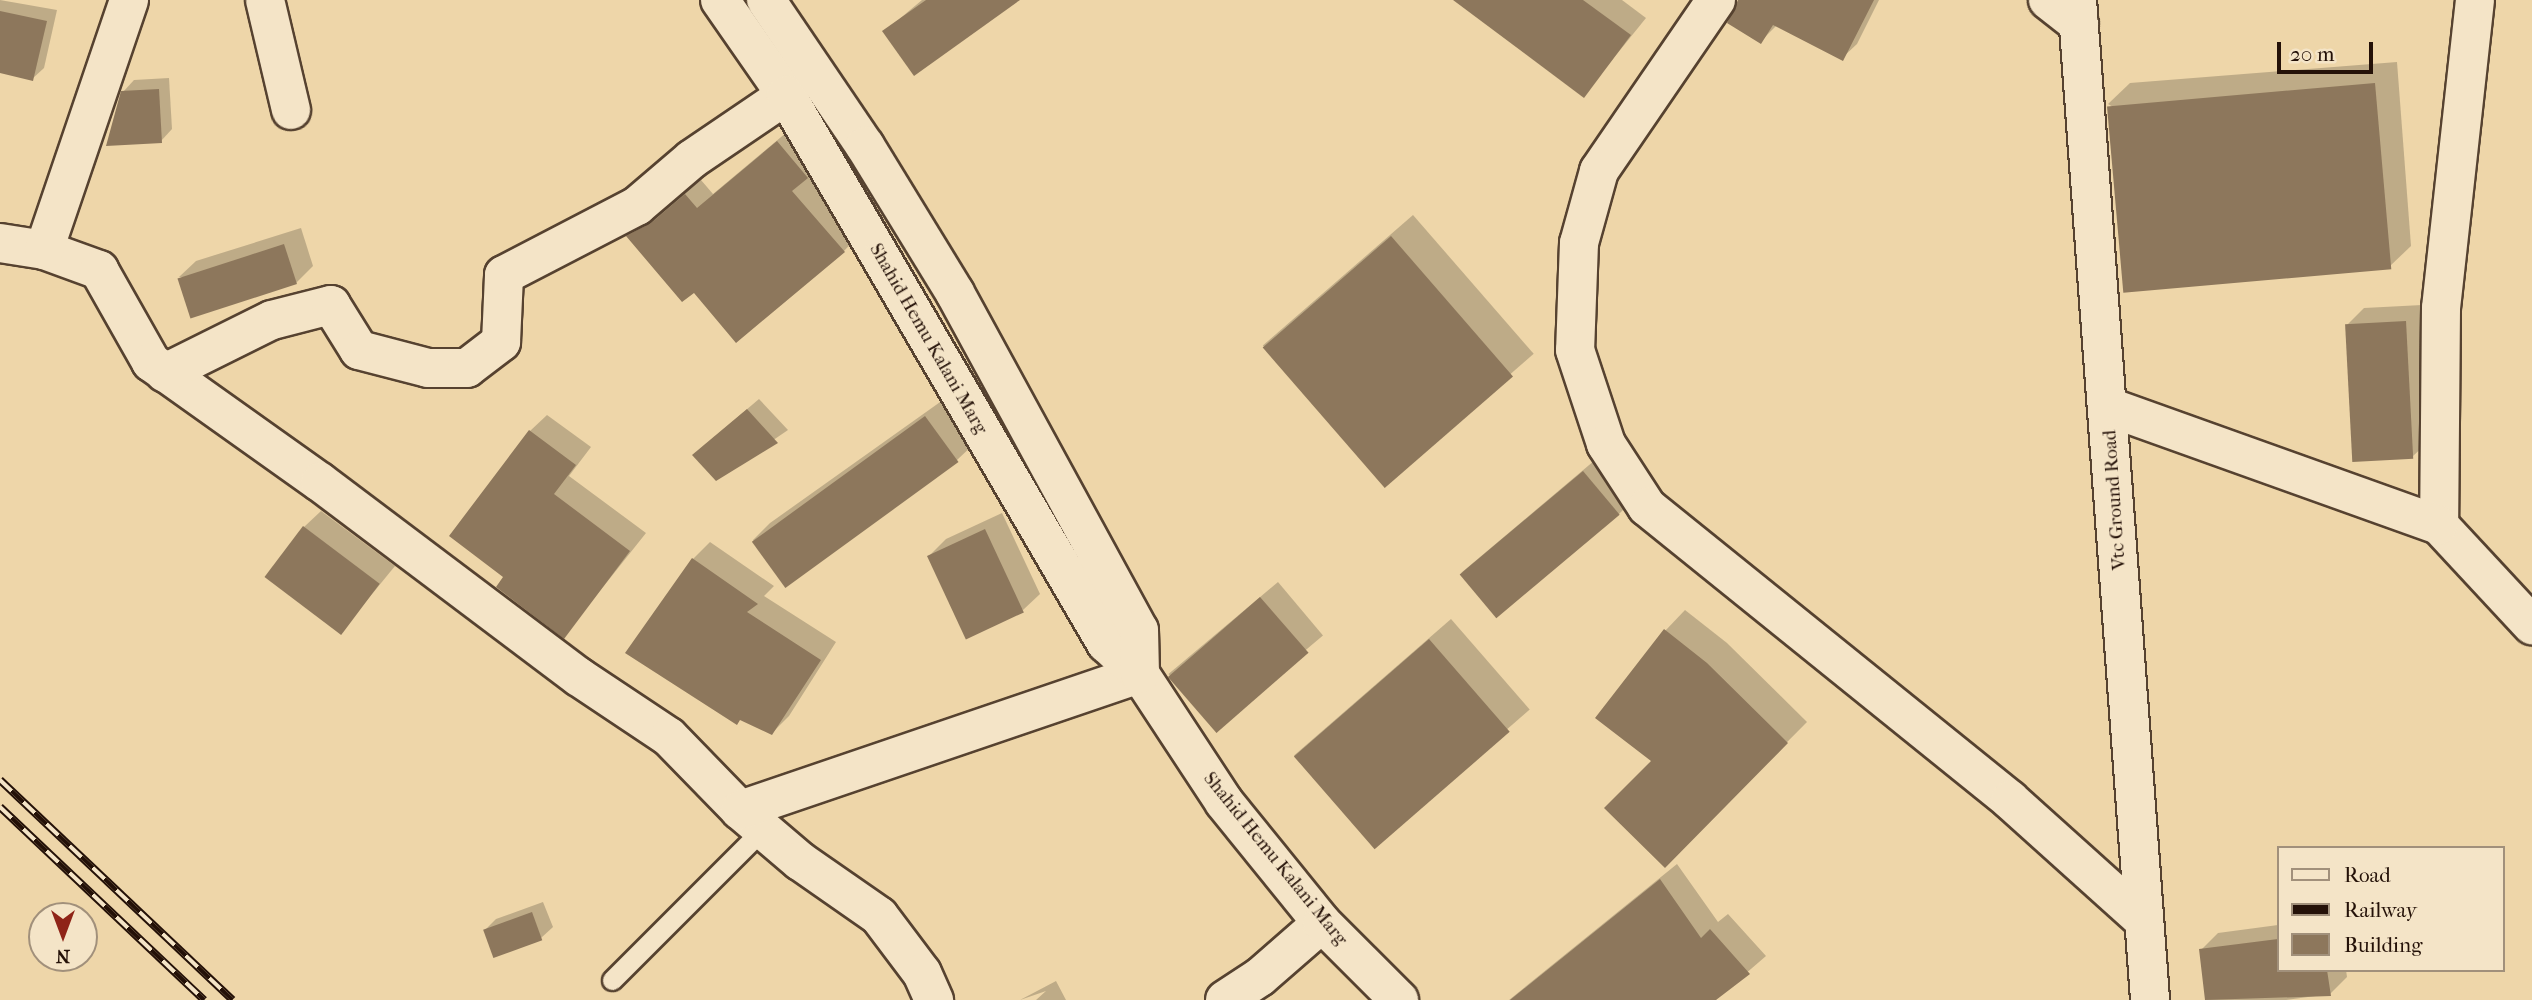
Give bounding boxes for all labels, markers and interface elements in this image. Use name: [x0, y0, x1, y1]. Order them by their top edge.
scale bar: [2280, 28, 2376, 72]
text: 20 m: [2290, 42, 2334, 66]
street label: Shahid Hemu Kalani Marg: [864, 240, 992, 438]
street label: Vtc Ground Road: [2099, 429, 2131, 571]
street label: Shahid Hemu Kalani Marg: [1198, 768, 1352, 950]
legend: [2276, 846, 2504, 972]
text: Road: [2344, 863, 2391, 887]
text: Railway: [2344, 898, 2417, 922]
north arrow: [28, 902, 98, 972]
text: Building: [2344, 933, 2422, 957]
text: N: [56, 945, 70, 967]

